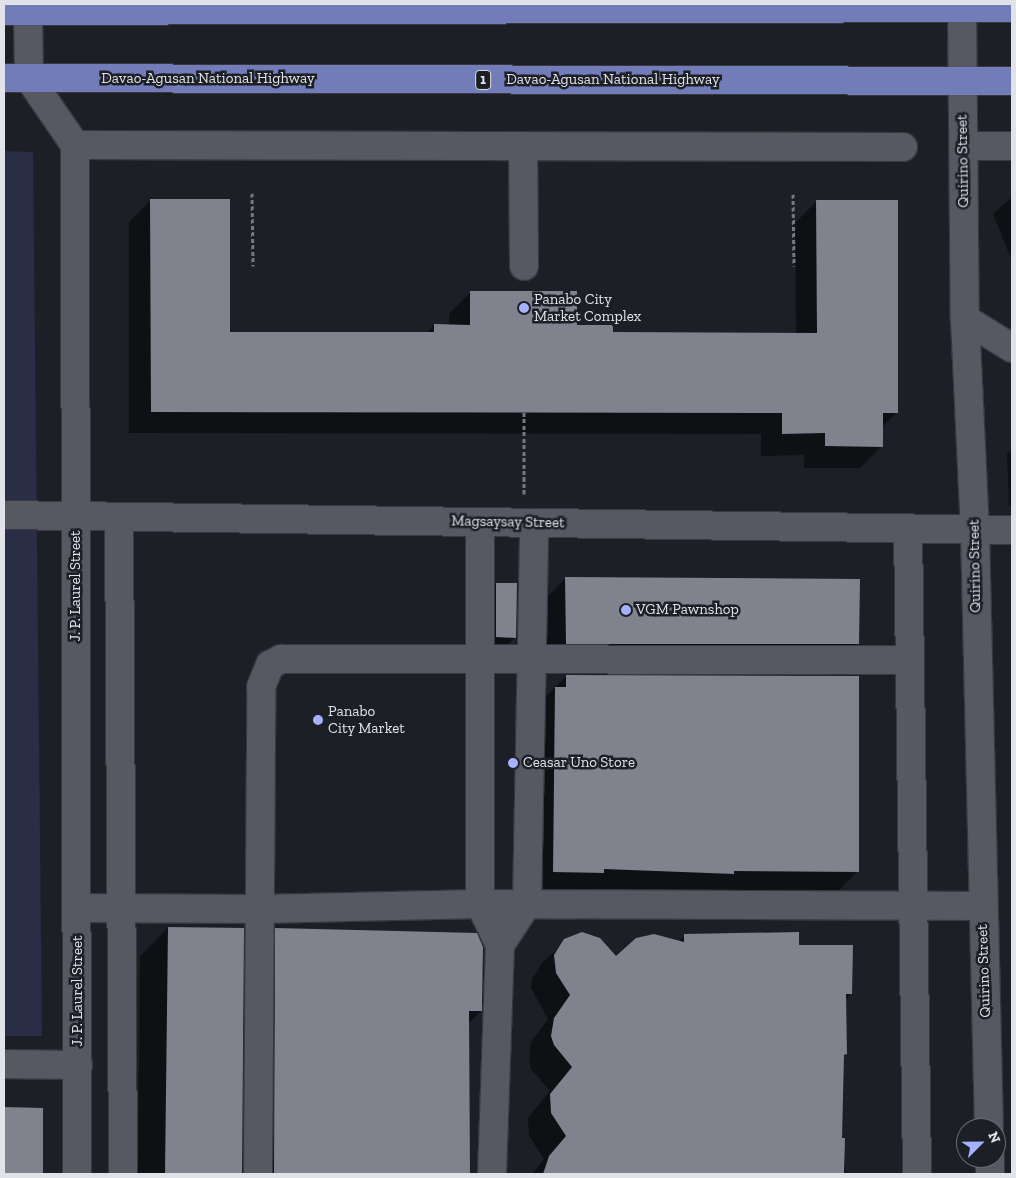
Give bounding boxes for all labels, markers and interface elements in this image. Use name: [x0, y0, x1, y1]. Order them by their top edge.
road number: 1: [474, 68, 492, 92]
street label: Davao-Agusan National Highway: [101, 70, 315, 88]
street label: Davao-Agusan National Highway: [506, 71, 720, 89]
street label: Quirino Street: [953, 114, 973, 208]
place label: Panabo City Market Complex: [534, 290, 641, 325]
marker: Panabo City Market Complex: [518, 302, 530, 314]
street label: Magsaysay Street: [451, 512, 565, 532]
street label: Quirino Street: [965, 519, 985, 613]
street label: J. P. Laurel Street: [67, 530, 85, 642]
place label: VGM Pawnshop: [636, 601, 739, 619]
marker: VGM Pawnshop: [620, 604, 632, 616]
place label: Panabo City Market: [328, 702, 405, 737]
marker: Panabo City Market: [312, 714, 324, 726]
place label: Ceasar Uno Store: [523, 754, 635, 772]
marker: Ceasar Uno Store: [507, 757, 519, 769]
street label: Quirino Street: [973, 924, 995, 1018]
street label: J. P. Laurel Street: [69, 935, 87, 1047]
north arrow: [956, 1118, 1006, 1168]
text: N: [984, 1129, 1004, 1146]

